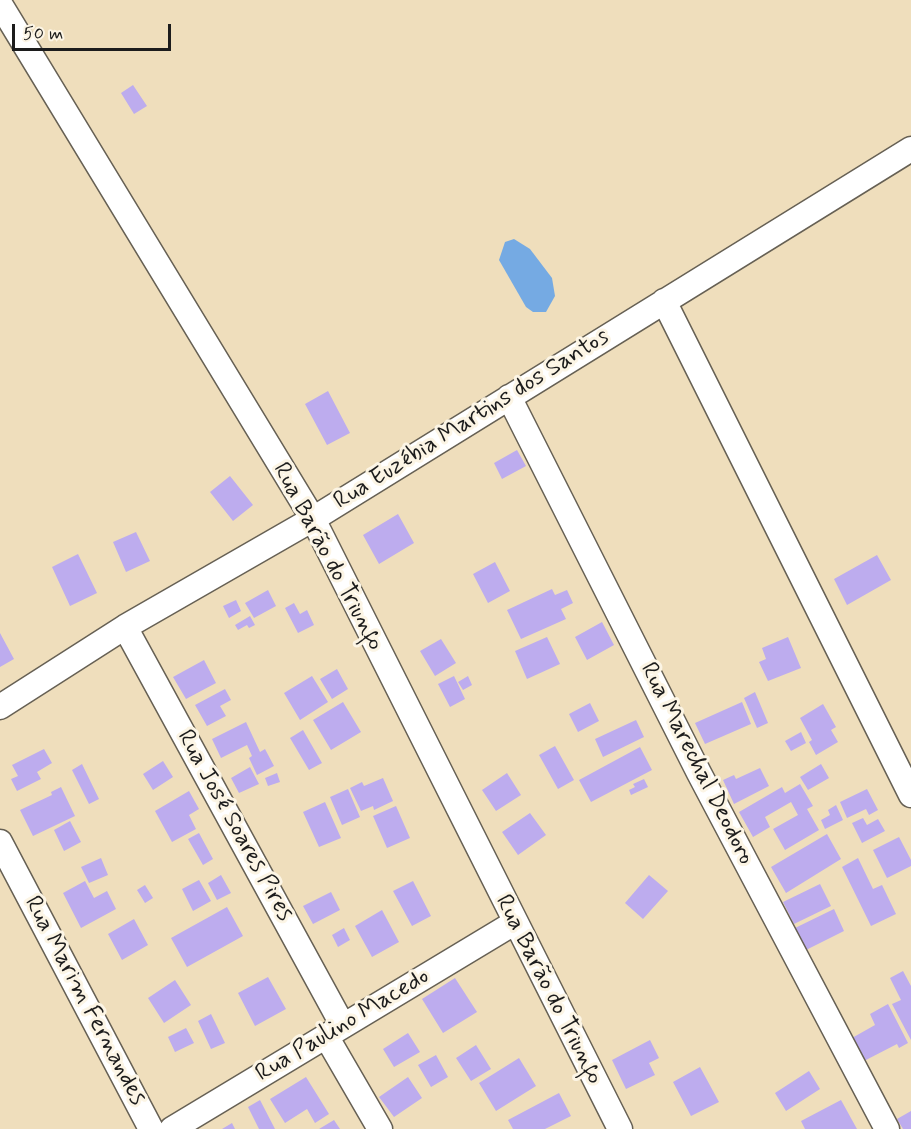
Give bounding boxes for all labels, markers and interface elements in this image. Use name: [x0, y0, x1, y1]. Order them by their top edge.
scale bar: [15, 12, 174, 50]
text: 50 m: [23, 22, 63, 46]
street label: Rua Euzébia Martins dos Santos: [329, 323, 615, 517]
street label: Rua Barão do Triunfo: [265, 458, 389, 656]
street label: Rua Marechal Deodoro: [633, 658, 759, 870]
street label: Rua José Soares Pires: [170, 725, 298, 927]
street label: Rua Barão do Triunfo: [488, 890, 608, 1090]
street label: Rua Marim Fernandes: [17, 892, 151, 1110]
street label: Rua Paulino Macedo: [251, 963, 435, 1089]

